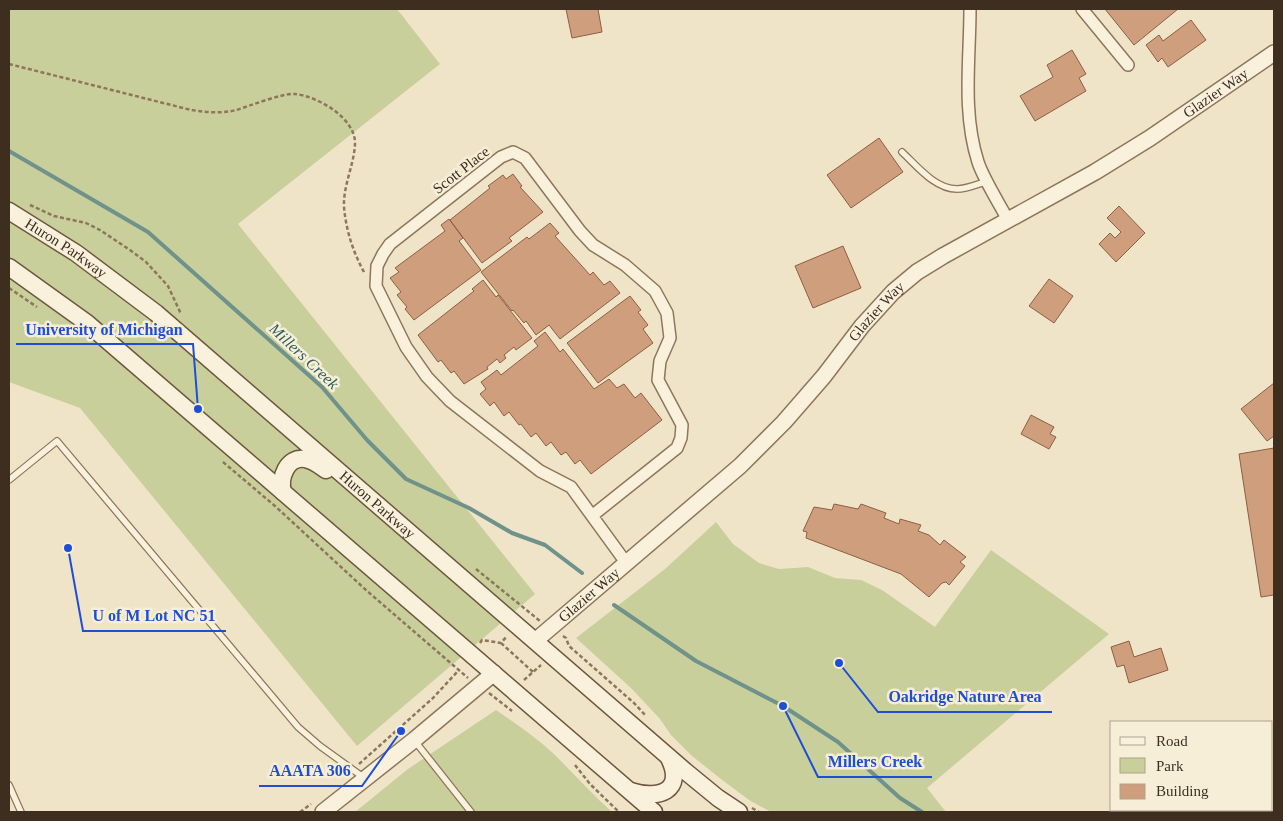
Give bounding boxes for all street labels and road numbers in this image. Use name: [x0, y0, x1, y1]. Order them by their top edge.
street label: Glazier Way: [1180, 65, 1251, 121]
street label: Scott Place: [430, 143, 493, 197]
street label: Huron Parkway: [22, 215, 110, 281]
street label: Glazier Way: [845, 278, 908, 344]
street label: Huron Parkway: [336, 468, 419, 542]
street label: Glazier Way: [555, 564, 623, 625]

